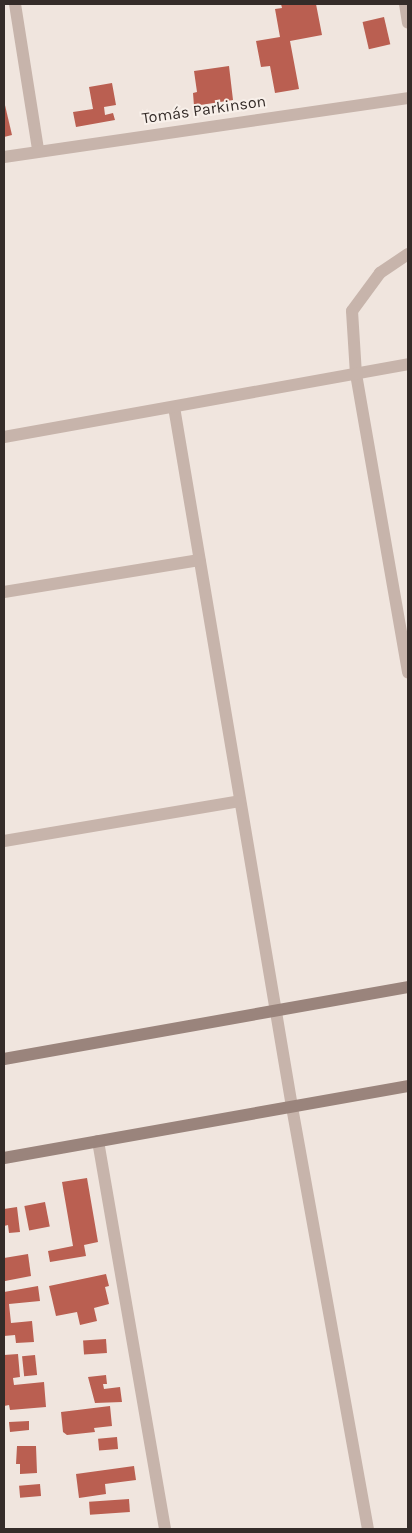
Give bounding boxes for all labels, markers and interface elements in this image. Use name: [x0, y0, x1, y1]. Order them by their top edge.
street label: Tomás Parkinson: [141, 92, 267, 128]

